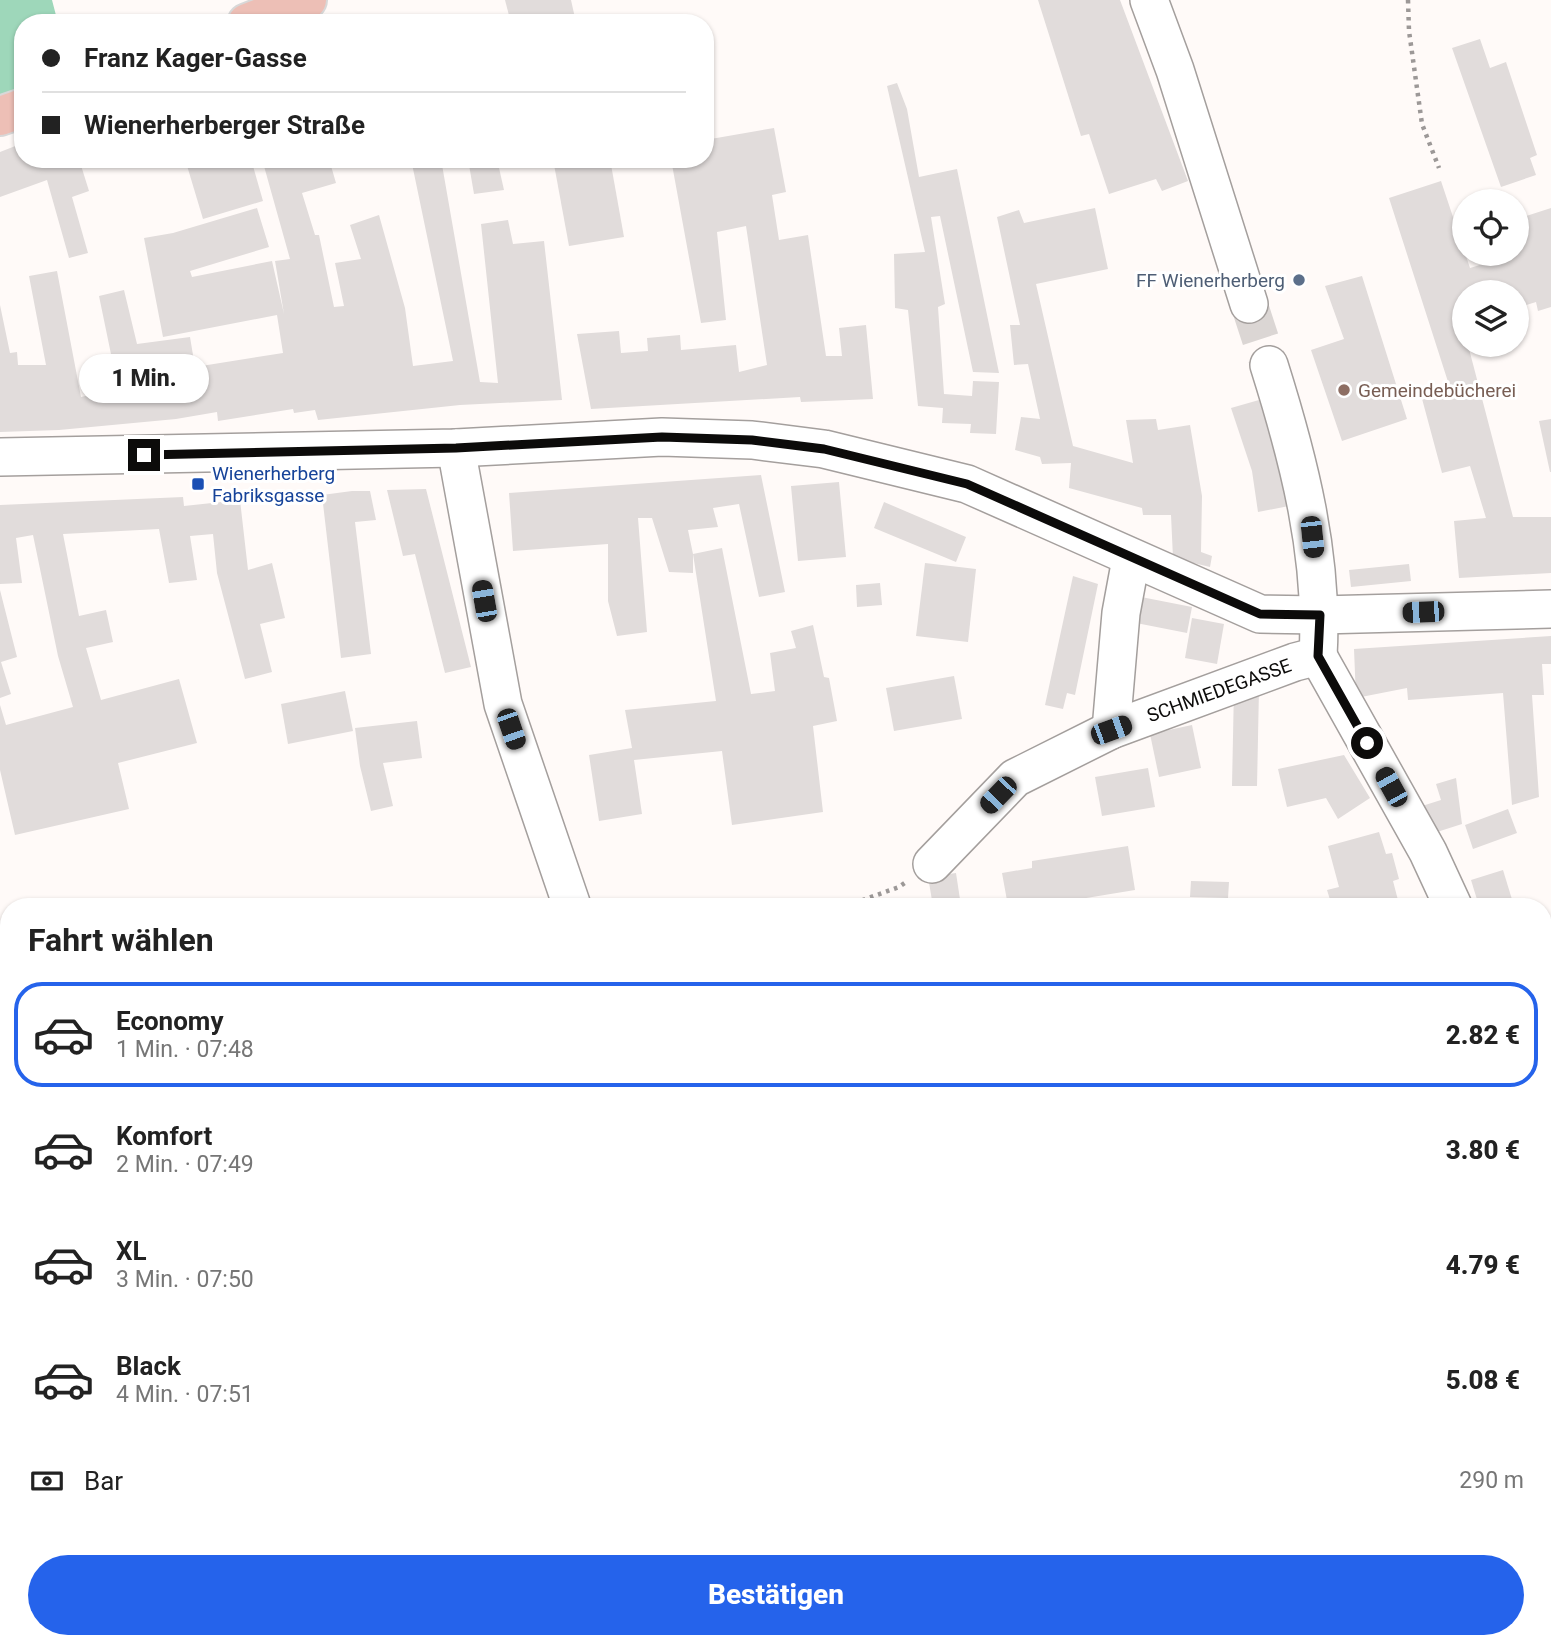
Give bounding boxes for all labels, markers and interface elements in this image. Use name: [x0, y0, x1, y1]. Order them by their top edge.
text: Franz Kager-Gasse: [84, 43, 307, 73]
text: Wienerherberger Straße: [84, 110, 365, 140]
map controls: [1452, 189, 1529, 357]
button: locate: [1452, 189, 1529, 266]
place label: FF Wienerherberg: [1136, 269, 1285, 292]
marker: FF Wienerherberg: [1291, 272, 1307, 288]
button: layers: [1452, 280, 1529, 357]
callout: 1 Min.: [79, 354, 209, 402]
text: 1 Min.: [111, 365, 177, 392]
place label: Gemeindebücherei: [1358, 379, 1516, 402]
marker: Gemeindebücherei: [1336, 382, 1352, 398]
route end: [128, 439, 160, 471]
place label: Wienerherberg Fabriksgasse: [212, 462, 335, 507]
marker: Wienerherberg Fabriksgasse: [190, 476, 206, 492]
car: [1300, 515, 1325, 559]
car: [471, 578, 498, 624]
car: [1402, 601, 1445, 623]
street label: SCHMIEDEGASSE: [1144, 654, 1295, 727]
car: [495, 706, 528, 752]
car: [1088, 713, 1135, 747]
route start: [1351, 727, 1383, 759]
car: [1372, 764, 1411, 810]
car: [976, 773, 1021, 817]
text: Fahrt wählen: [28, 921, 214, 959]
icon: car: [32, 1003, 95, 1066]
text: Economy: [116, 1006, 223, 1036]
text: 2.82 €: [1446, 1020, 1520, 1050]
text: 1 Min. · 07:48: [116, 1036, 254, 1063]
icon: car: [32, 1118, 95, 1181]
text: Komfort: [116, 1121, 212, 1151]
text: 3.80 €: [1446, 1135, 1520, 1165]
text: 2 Min. · 07:49: [116, 1151, 254, 1178]
icon: car: [32, 1233, 95, 1296]
text: XL: [116, 1236, 147, 1266]
text: 4.79 €: [1446, 1250, 1520, 1280]
text: 3 Min. · 07:50: [116, 1266, 254, 1293]
icon: car: [32, 1348, 95, 1411]
text: Black: [116, 1351, 181, 1381]
text: 5.08 €: [1446, 1365, 1520, 1395]
text: 4 Min. · 07:51: [116, 1381, 254, 1408]
icon: cash: [28, 1462, 66, 1500]
text: Bar: [84, 1466, 123, 1496]
text: 290 m: [1459, 1467, 1524, 1494]
button: Bestätigen: [28, 1555, 1524, 1635]

